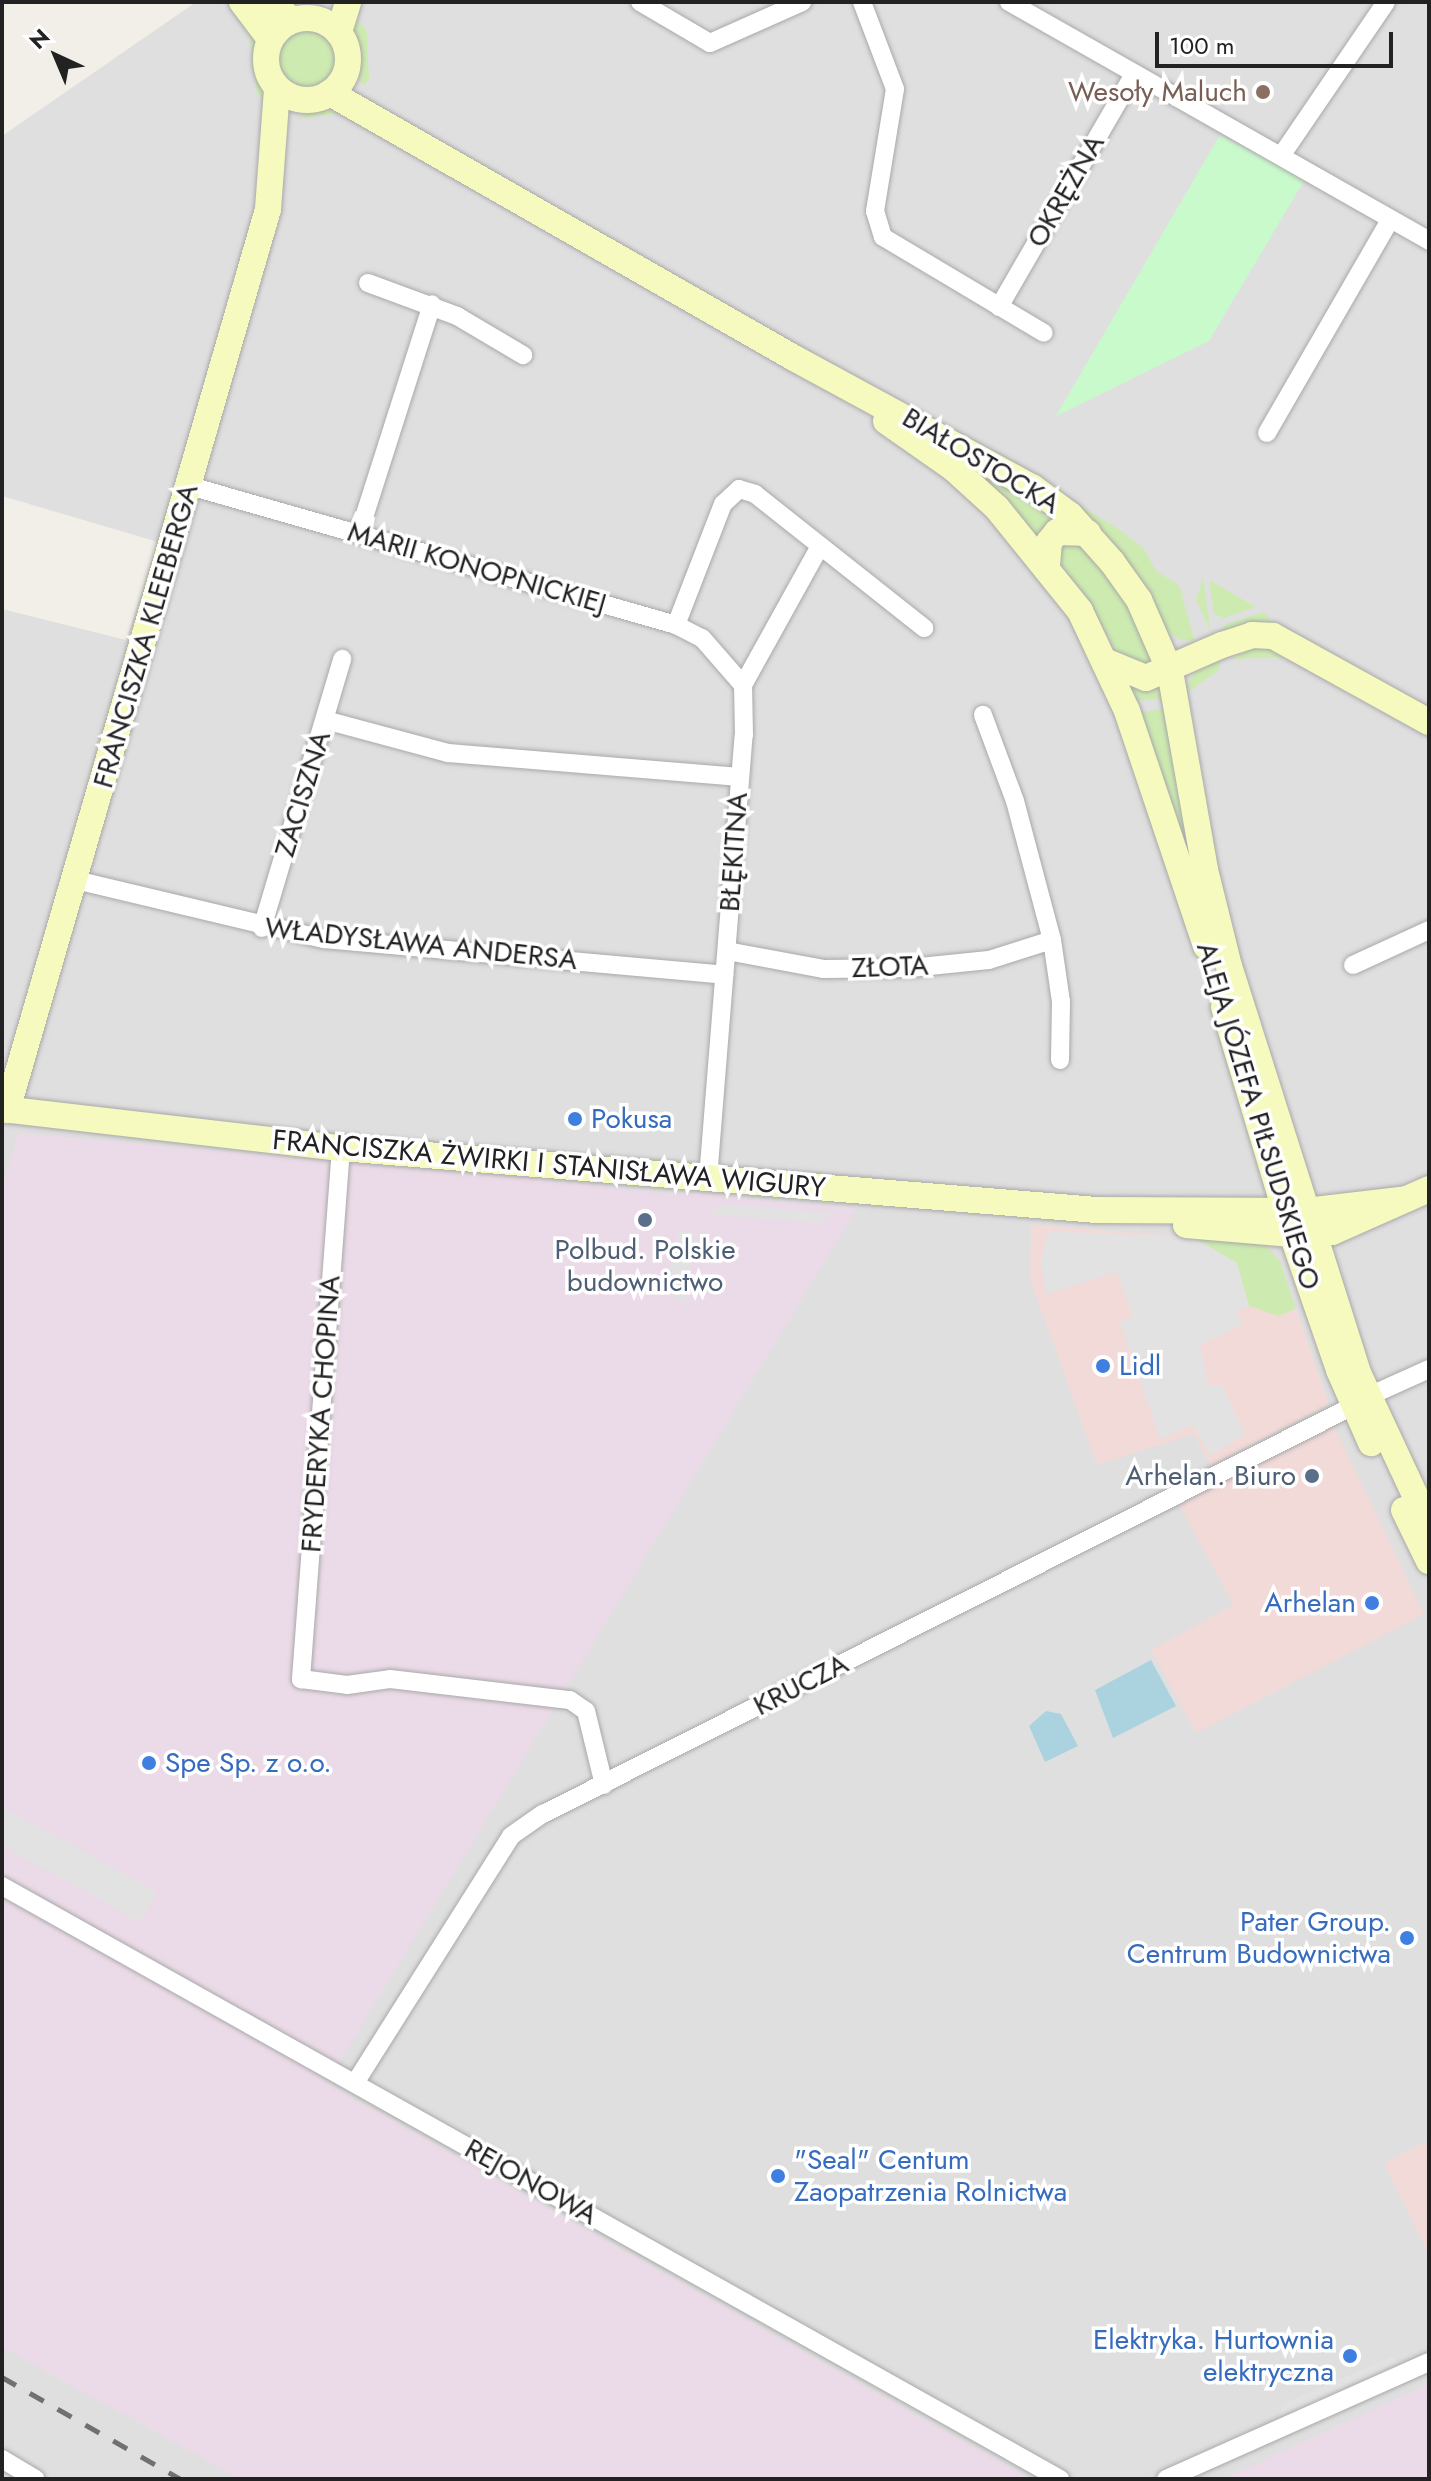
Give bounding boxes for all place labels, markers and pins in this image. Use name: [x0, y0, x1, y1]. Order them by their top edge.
place label: Wesoły Maluch: [1068, 75, 1247, 109]
marker: Wesoły Maluch: [1254, 83, 1272, 101]
place label: Pokusa: [591, 1102, 672, 1136]
marker: Pokusa: [566, 1110, 584, 1128]
marker: Polbud. Polskie budownictwo: [636, 1211, 654, 1229]
place label: Polbud. Polskie budownictwo: [554, 1233, 736, 1299]
place label: Lidl: [1119, 1349, 1161, 1383]
marker: Lidl: [1094, 1357, 1112, 1375]
place label: Arhelan. Biuro: [1125, 1459, 1296, 1493]
marker: Arhelan. Biuro: [1303, 1467, 1321, 1485]
place label: Arhelan: [1264, 1586, 1356, 1620]
marker: Arhelan: [1363, 1594, 1381, 1612]
place label: Spe Sp. z o.o.: [165, 1746, 332, 1780]
marker: Spe Sp. z o.o.: [140, 1754, 158, 1772]
place label: Pater Group. Centrum Budownictwa: [1127, 1905, 1391, 1971]
marker: Pater Group. Centrum Budownictwa: [1398, 1929, 1416, 1947]
place label: "Seal" Centum Zaopatrzenia Rolnictwa: [794, 2143, 1067, 2209]
marker: "Seal" Centum Zaopatrzenia Rolnictwa: [769, 2167, 787, 2185]
place label: Elektryka. Hurtownia elektryczna: [1093, 2323, 1334, 2389]
marker: Elektryka. Hurtownia elektryczna: [1341, 2347, 1359, 2365]

